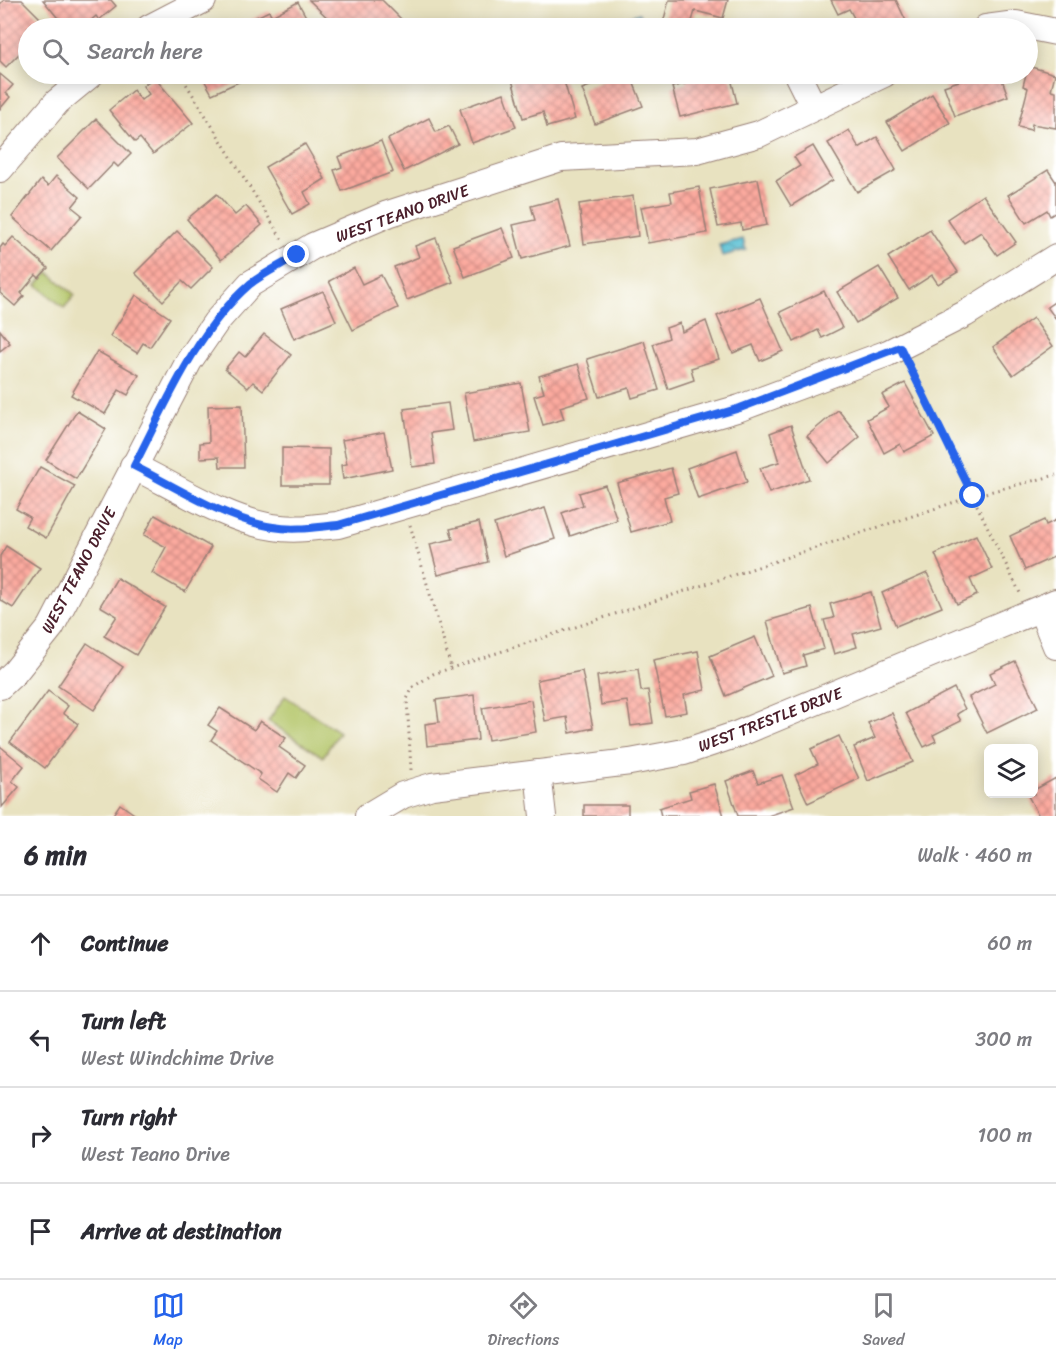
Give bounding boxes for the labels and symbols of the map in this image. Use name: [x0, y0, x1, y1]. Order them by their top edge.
street label: WEST TEANO DRIVE: [331, 176, 474, 251]
route end: [283, 241, 309, 267]
route start: [959, 482, 985, 508]
street label: WEST TEANO DRIVE: [33, 501, 125, 639]
street label: WEST TRESTLE DRIVE: [694, 678, 848, 760]

